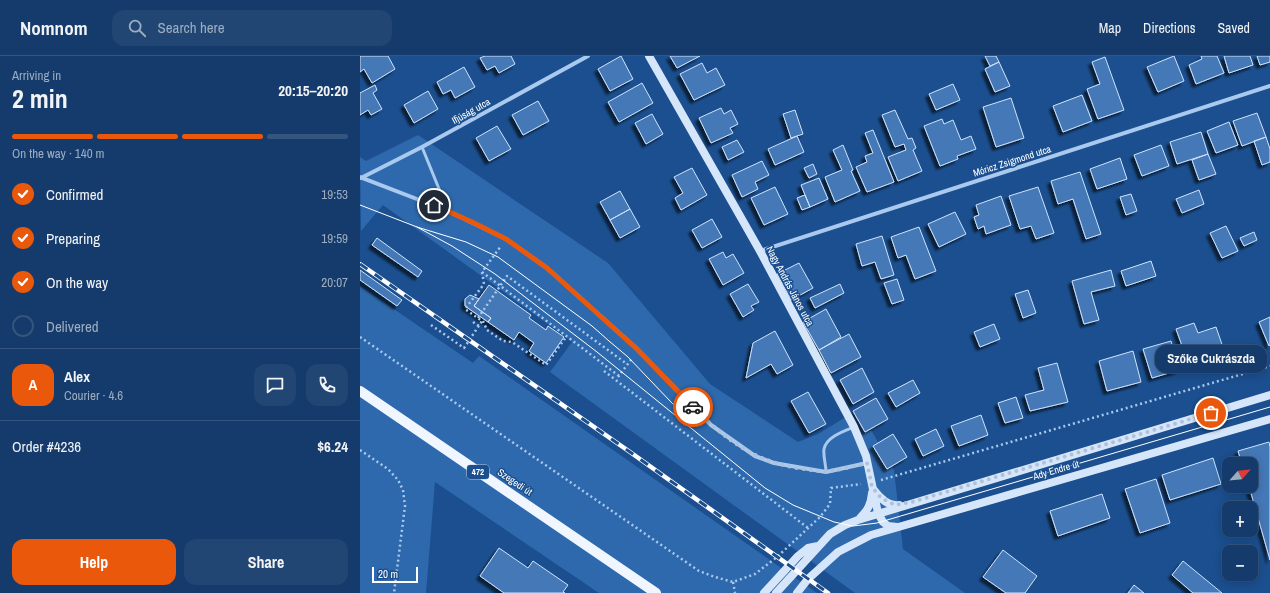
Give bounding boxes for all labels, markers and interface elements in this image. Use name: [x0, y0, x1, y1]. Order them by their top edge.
search box: [112, 10, 392, 46]
text: Nomnom: [20, 15, 88, 41]
icon: search: [126, 17, 148, 39]
text: Search here: [158, 17, 225, 38]
text: Map: [1099, 19, 1121, 37]
text: Directions: [1143, 19, 1195, 37]
text: Saved: [1217, 19, 1250, 37]
text: Arriving in: [12, 67, 61, 84]
text: 20:15–20:20: [278, 80, 348, 101]
text: 2 min: [12, 81, 68, 116]
street label: Ifjúság utca: [450, 95, 493, 127]
street label: Móricz Zsigmond utca: [971, 142, 1053, 180]
text: On the way · 140 m: [12, 145, 104, 162]
icon: check: [12, 183, 34, 205]
text: Confirmed: [46, 184, 103, 205]
text: 19:53: [321, 186, 348, 203]
pin: [417, 188, 451, 222]
icon: home: [423, 194, 445, 216]
icon: check: [12, 227, 34, 249]
text: Preparing: [46, 228, 100, 249]
text: 19:59: [321, 230, 348, 247]
street label: Nagy András János utca: [763, 244, 817, 329]
icon: check: [12, 271, 34, 293]
text: On the way: [46, 272, 108, 293]
text: 20:07: [321, 274, 348, 291]
text: Delivered: [46, 316, 99, 337]
callout: Szőke Cukrászda: [1155, 345, 1267, 373]
text: Szőke Cukrászda: [1167, 350, 1255, 367]
button: chat: [254, 364, 296, 406]
button: phone: [306, 364, 348, 406]
text: Alex: [64, 366, 90, 387]
text: A: [29, 374, 37, 395]
text: Courier · 4.6: [64, 387, 123, 404]
courier: [673, 387, 713, 427]
icon: car: [682, 396, 704, 418]
pin: [1194, 396, 1228, 430]
icon: bag: [1200, 402, 1222, 424]
text: Order #4236: [12, 436, 81, 457]
text: $6.24: [317, 436, 348, 457]
street label: Ady Endre út: [1030, 457, 1081, 483]
north arrow: [1222, 457, 1258, 493]
map controls: [1222, 457, 1258, 581]
road number: 472: [467, 465, 489, 479]
street label: Szegedi út: [495, 466, 535, 499]
button: +: [1222, 501, 1258, 537]
button: Help: [12, 539, 176, 585]
button: Share: [184, 539, 348, 585]
button: −: [1222, 545, 1258, 581]
scale bar: [372, 565, 418, 584]
text: 20 m: [378, 567, 398, 581]

